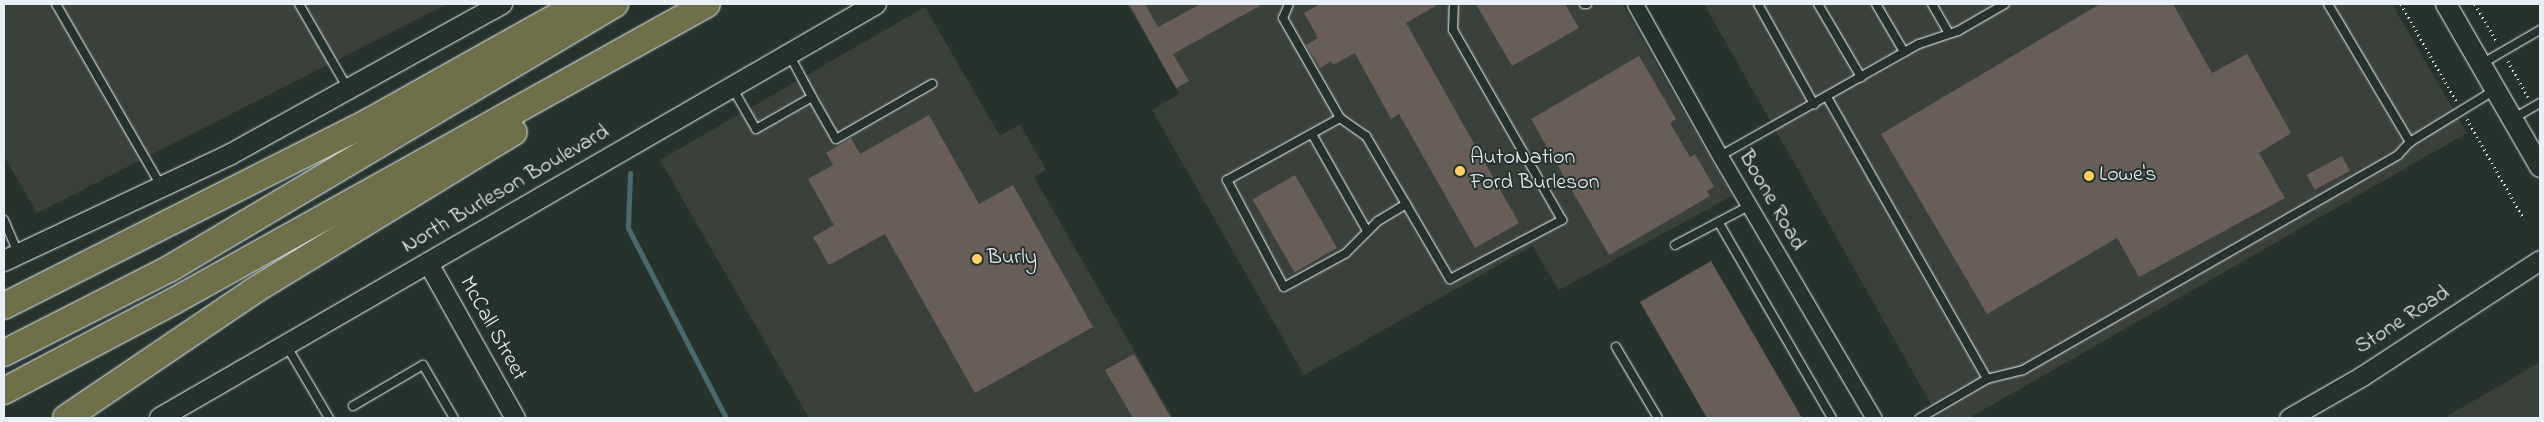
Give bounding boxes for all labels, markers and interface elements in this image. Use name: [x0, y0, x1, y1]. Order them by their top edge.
street label: North Burleson Boulevard: [398, 120, 614, 260]
place label: AutoNation Ford Burleson: [1470, 145, 1600, 196]
street label: Boone Road: [1732, 146, 1810, 256]
place label: Lowe's: [2099, 163, 2156, 189]
marker: AutoNation Ford Burleson: [1454, 165, 1466, 177]
marker: Lowe's: [2083, 170, 2095, 182]
place label: Burly: [987, 246, 1037, 272]
marker: Burly: [971, 253, 983, 265]
street label: McCall Street: [452, 272, 532, 386]
street label: Stone Road: [2351, 281, 2455, 361]

